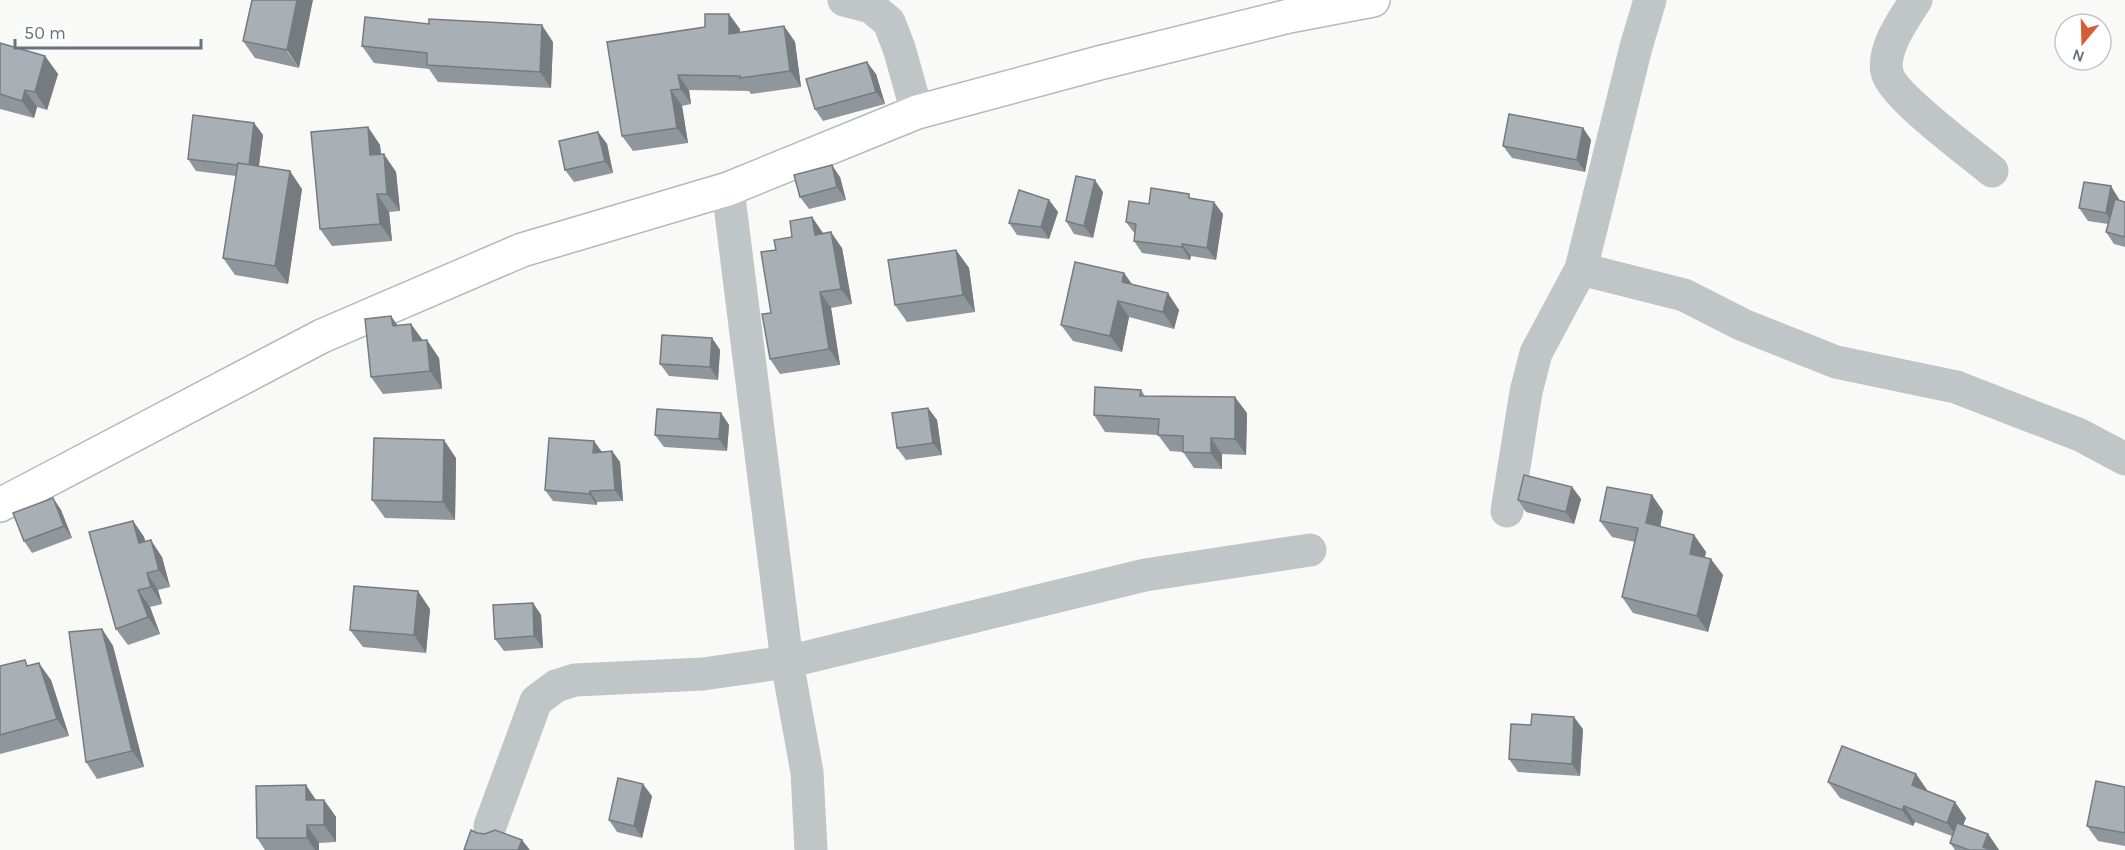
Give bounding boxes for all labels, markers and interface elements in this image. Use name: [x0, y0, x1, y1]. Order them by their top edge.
scale bar: [15, 12, 201, 50]
north arrow: [2053, 12, 2113, 72]
text: 50 m: [24, 22, 66, 44]
text: N: [2070, 45, 2087, 67]

